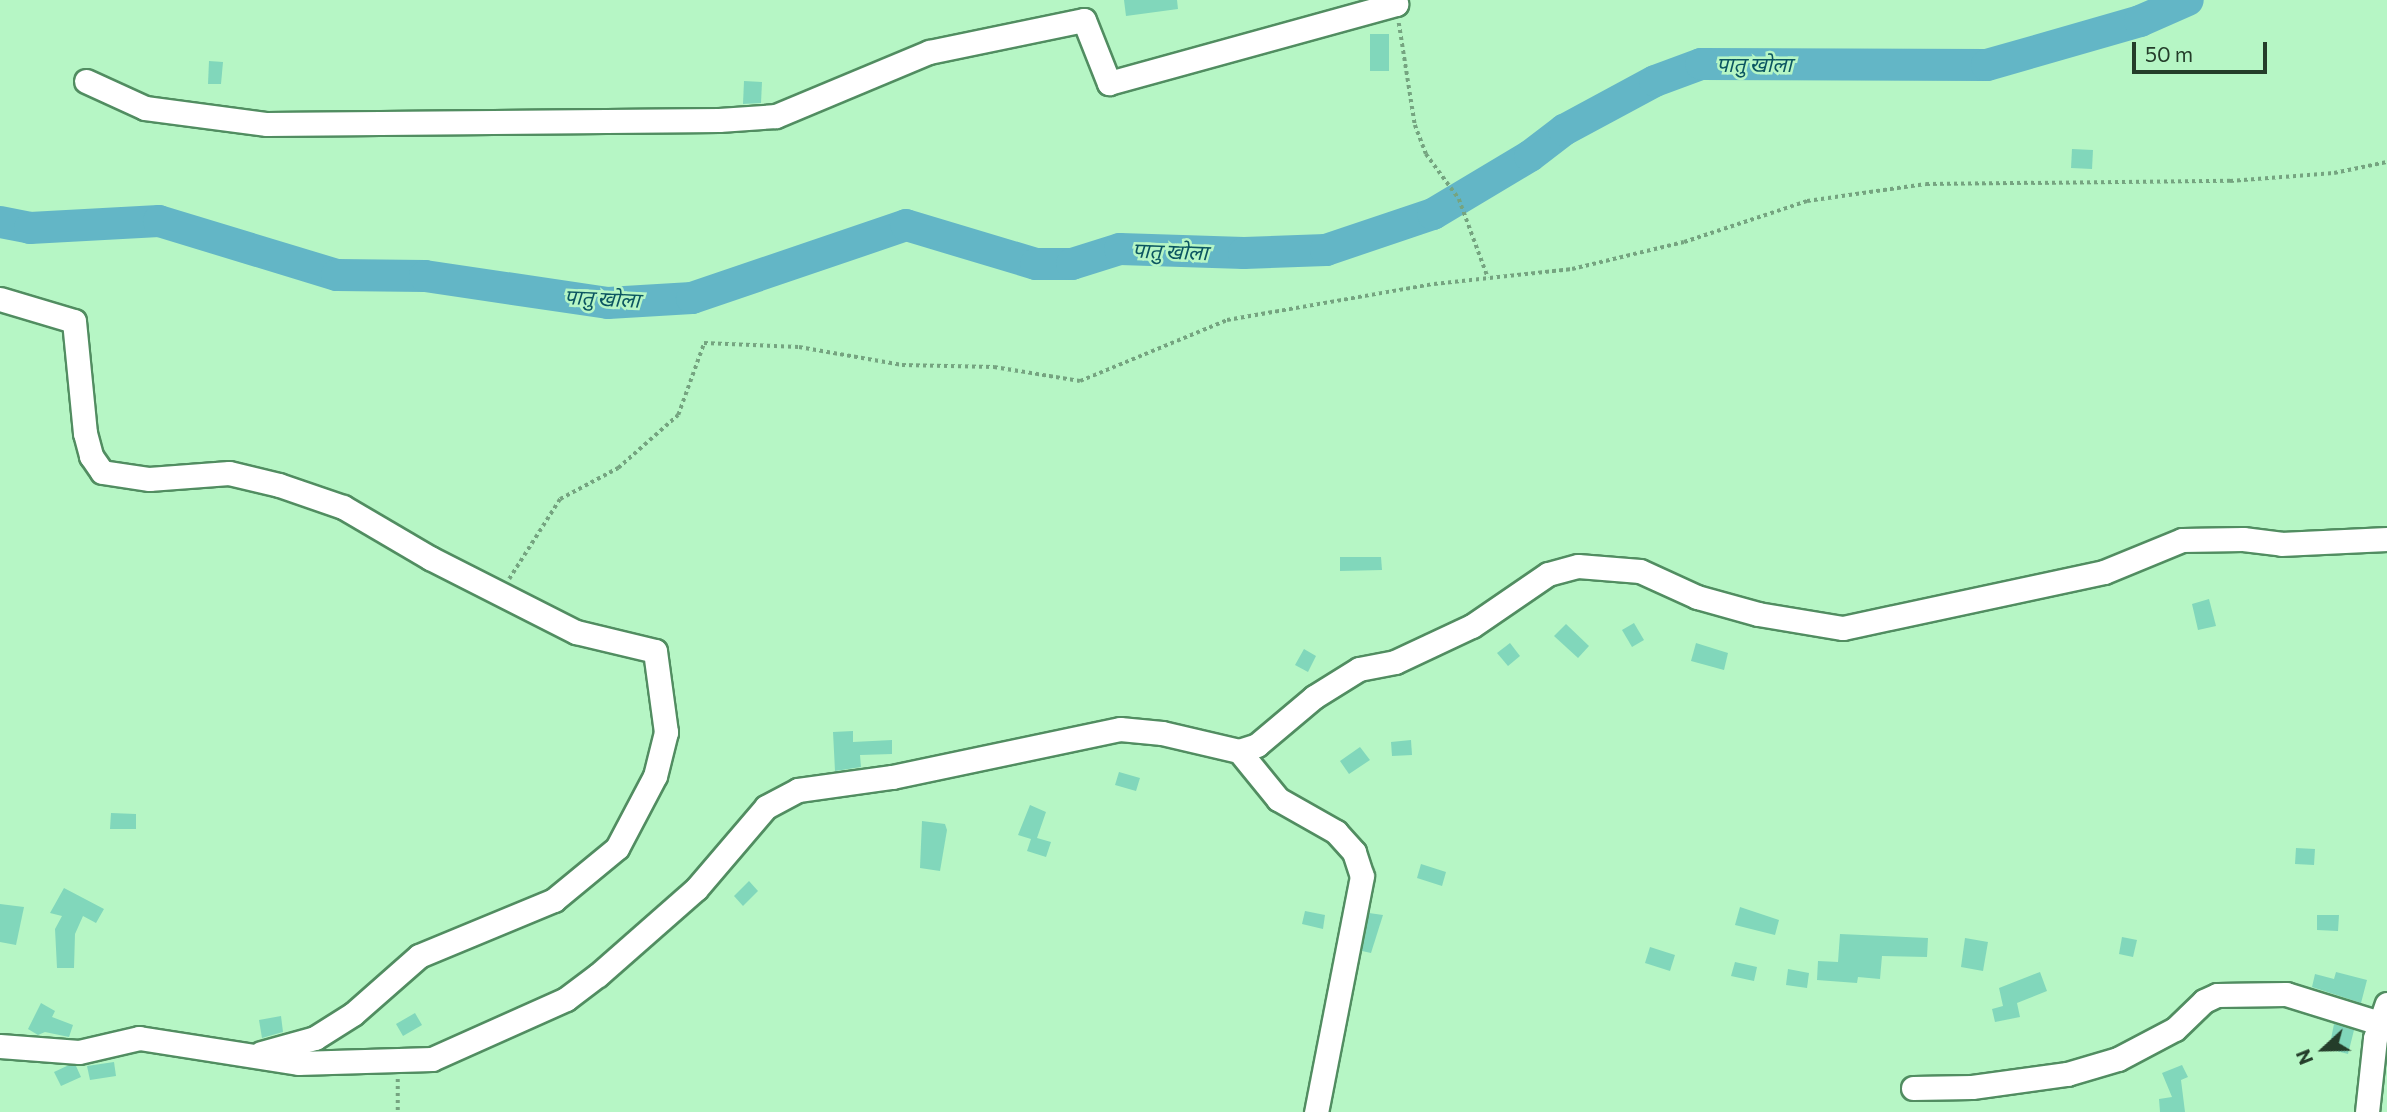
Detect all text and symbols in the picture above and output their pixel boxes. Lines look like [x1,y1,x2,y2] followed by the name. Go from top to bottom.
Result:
[2135,28,2270,72] scale bar
[2145,41,2193,66] text: 50 m
[1716,51,1792,77] water label: पातु खोला
[1132,237,1208,265] water label: पातु खोला
[564,283,640,313] water label: पातु खोला
[2289,1014,2359,1084] north arrow
[2291,1046,2317,1068] text: N

